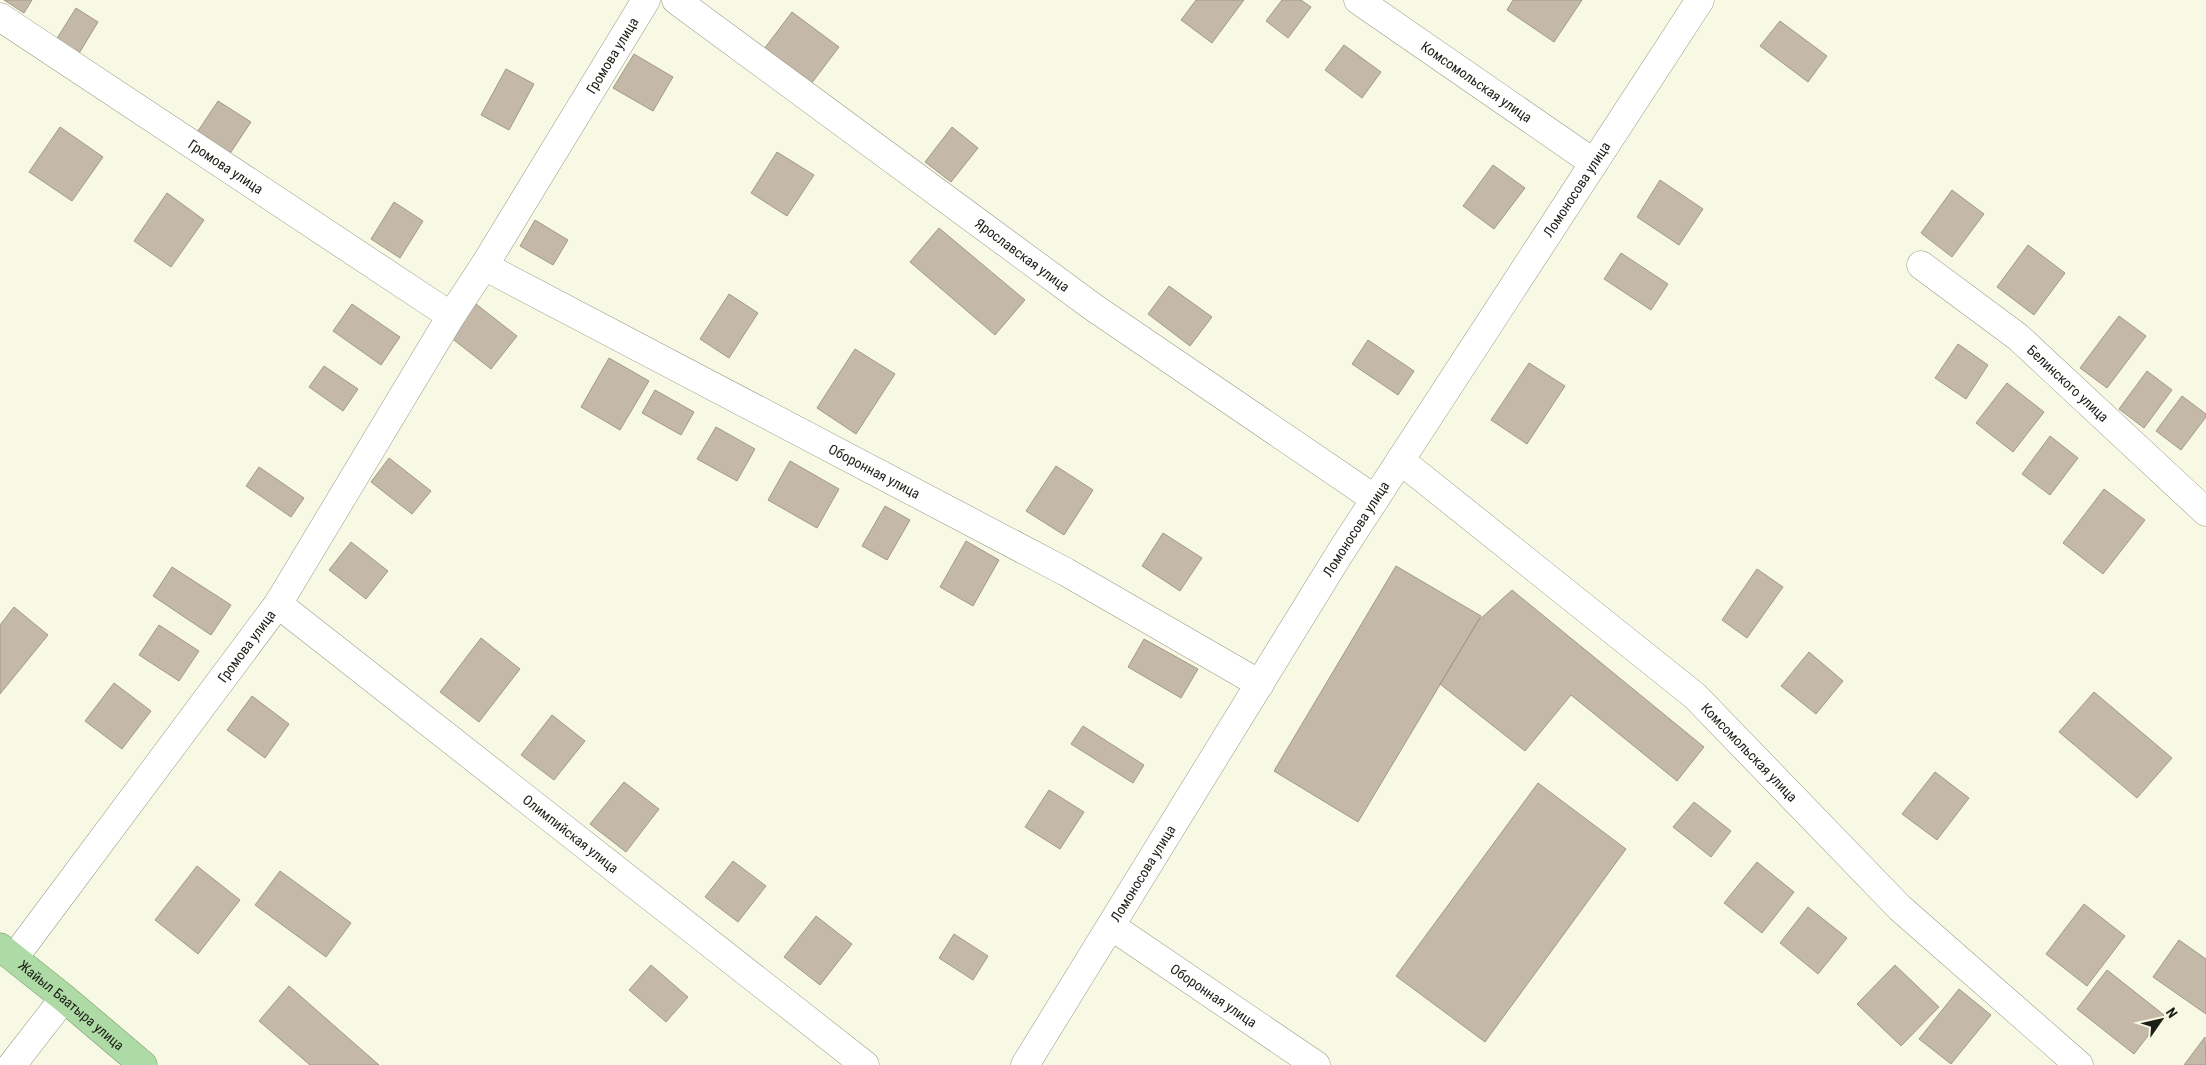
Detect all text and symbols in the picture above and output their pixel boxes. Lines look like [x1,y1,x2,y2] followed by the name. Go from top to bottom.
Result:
[583,14,642,96] street label: Громова улица
[1418,38,1535,126] street label: Комсомольская улица
[185,136,266,197] street label: Громова улица
[1540,139,1613,240] street label: Ломоносова улица
[972,215,1073,295] street label: Ярославская улица
[2024,342,2112,425] street label: Белинского улица
[826,441,923,502] street label: Оборонная улица
[1319,478,1393,580] street label: Ломоносова улица
[214,607,279,686] street label: Громова улица
[1698,700,1801,805] street label: Комсомольская улица
[520,791,622,876] street label: Олимпийская улица
[1107,822,1179,925] street label: Ломоносова улица
[15,957,127,1053] street label: Жайыл Баатыра улица
[1167,961,1260,1031] street label: Оборонная улица
[2136,995,2186,1045] north arrow
[2163,1005,2181,1021] text: N

